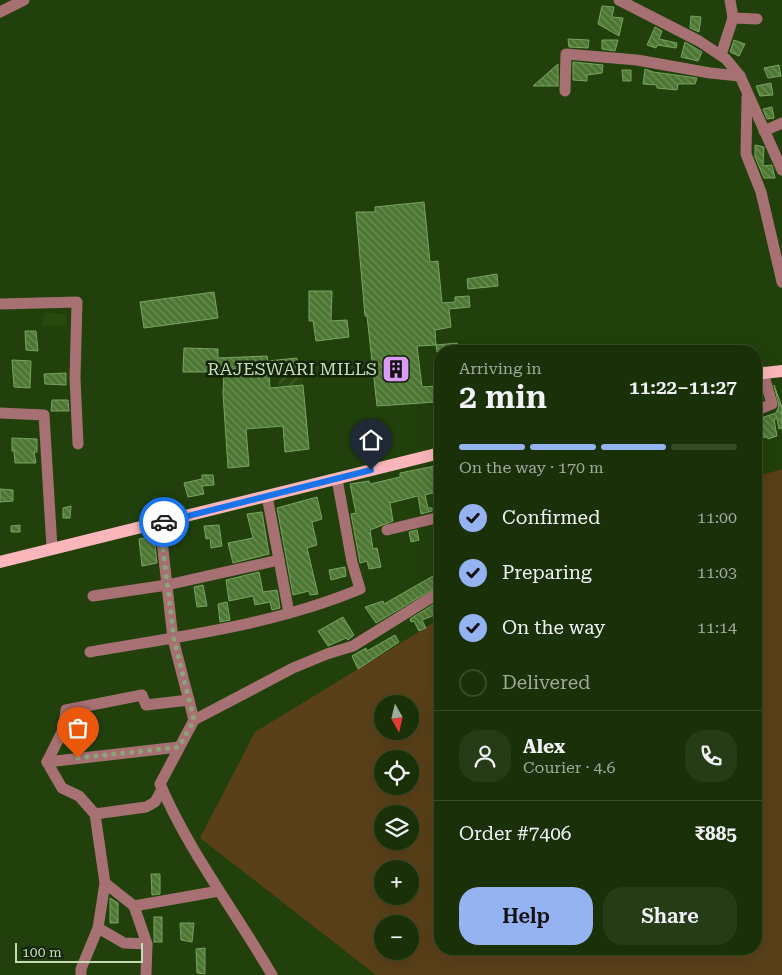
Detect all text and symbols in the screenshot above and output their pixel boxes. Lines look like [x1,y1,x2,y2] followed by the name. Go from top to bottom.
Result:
[381,354,411,384] building icon: RAJESWARI MILLS
[207,358,377,379] place label: RAJESWARI MILLS
[459,359,542,378] text: Arriving in
[629,376,737,399] text: 11:22–11:27
[459,378,547,416] text: 2 min
[350,419,392,470] pin
[357,426,385,454] icon: home
[459,458,604,477] text: On the way · 170 m
[139,497,189,547] courier
[459,504,487,532] icon: check
[502,506,600,529] text: Confirmed
[150,508,178,536] icon: car
[697,508,737,527] text: 11:00
[459,559,487,587] icon: check
[502,561,592,584] text: Preparing
[697,563,737,582] text: 11:03
[459,614,487,642] icon: check
[502,616,605,639] text: On the way
[697,618,737,637] text: 11:14
[502,671,590,694] text: Delivered
[374,695,419,740] north arrow
[374,695,419,960] map controls
[57,707,99,758] pin
[64,714,92,742] icon: bag
[459,730,511,782] button: person
[685,730,737,782] button: phone
[523,735,565,758] text: Alex
[374,750,419,795] button: locate
[523,758,616,777] text: Courier · 4.6
[374,805,419,850] button: layers
[459,822,571,845] text: Order #7406
[694,822,737,845] text: ₹885
[374,860,419,905] button: +
[459,887,593,945] button: Help
[603,887,737,945] button: Share
[374,915,419,960] button: −
[15,940,142,963] scale bar
[22,944,62,960] text: 100 m

